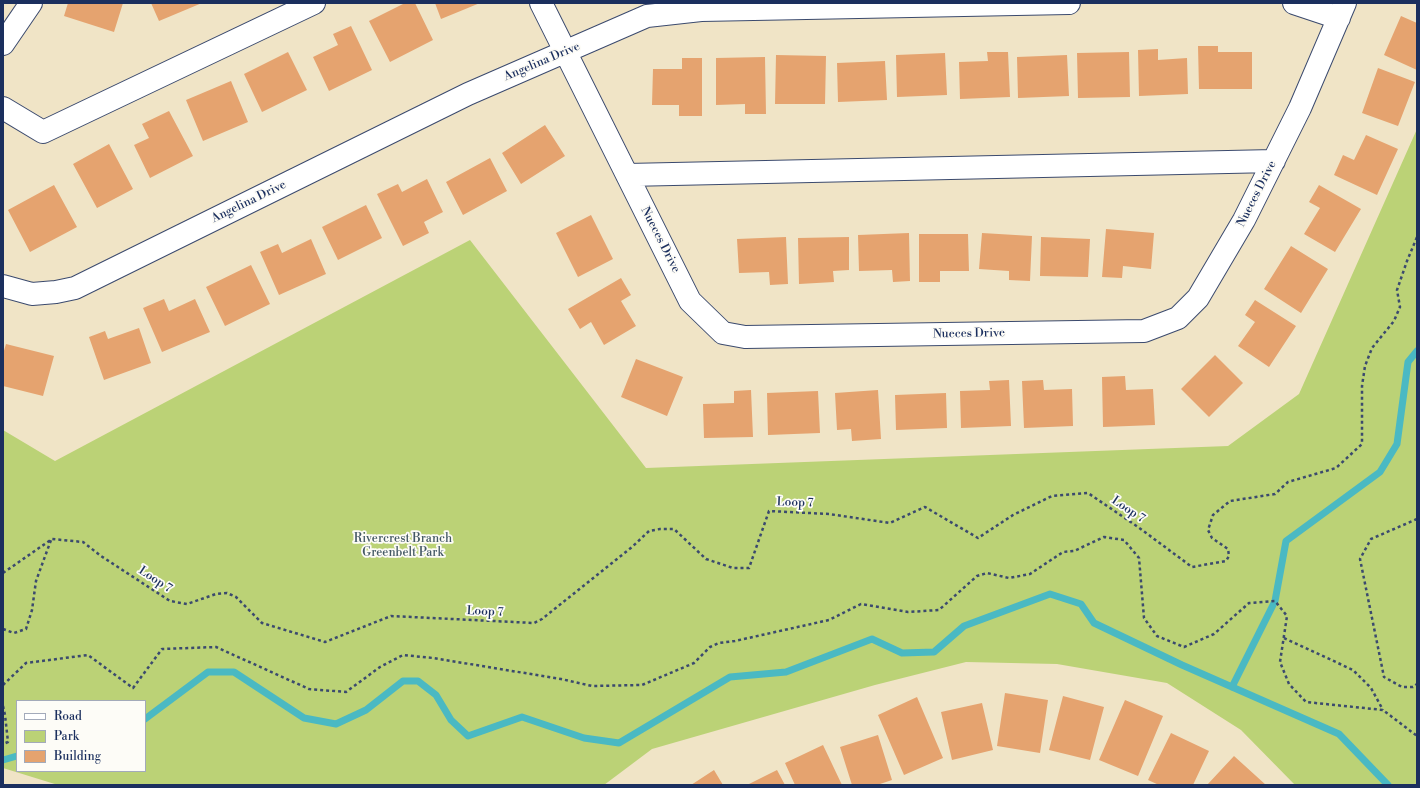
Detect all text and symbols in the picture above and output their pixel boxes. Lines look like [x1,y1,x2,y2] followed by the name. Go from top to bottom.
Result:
[502,39,582,85] street label: Angelina Drive
[1234,159,1280,229] street label: Nueces Drive
[209,178,289,226] street label: Angelina Drive
[637,205,683,275] street label: Nueces Drive
[933,326,1005,342] street label: Nueces Drive
[1109,494,1147,526] street label: Loop 7
[776,495,814,511] street label: Loop 7
[354,532,452,560] park label: Rivercrest Branch Greenbelt Park
[136,564,174,596] street label: Loop 7
[466,604,504,620] street label: Loop 7
[16,700,146,772] legend
[54,709,82,724] text: Road
[54,729,79,744] text: Park
[54,749,101,764] text: Building

